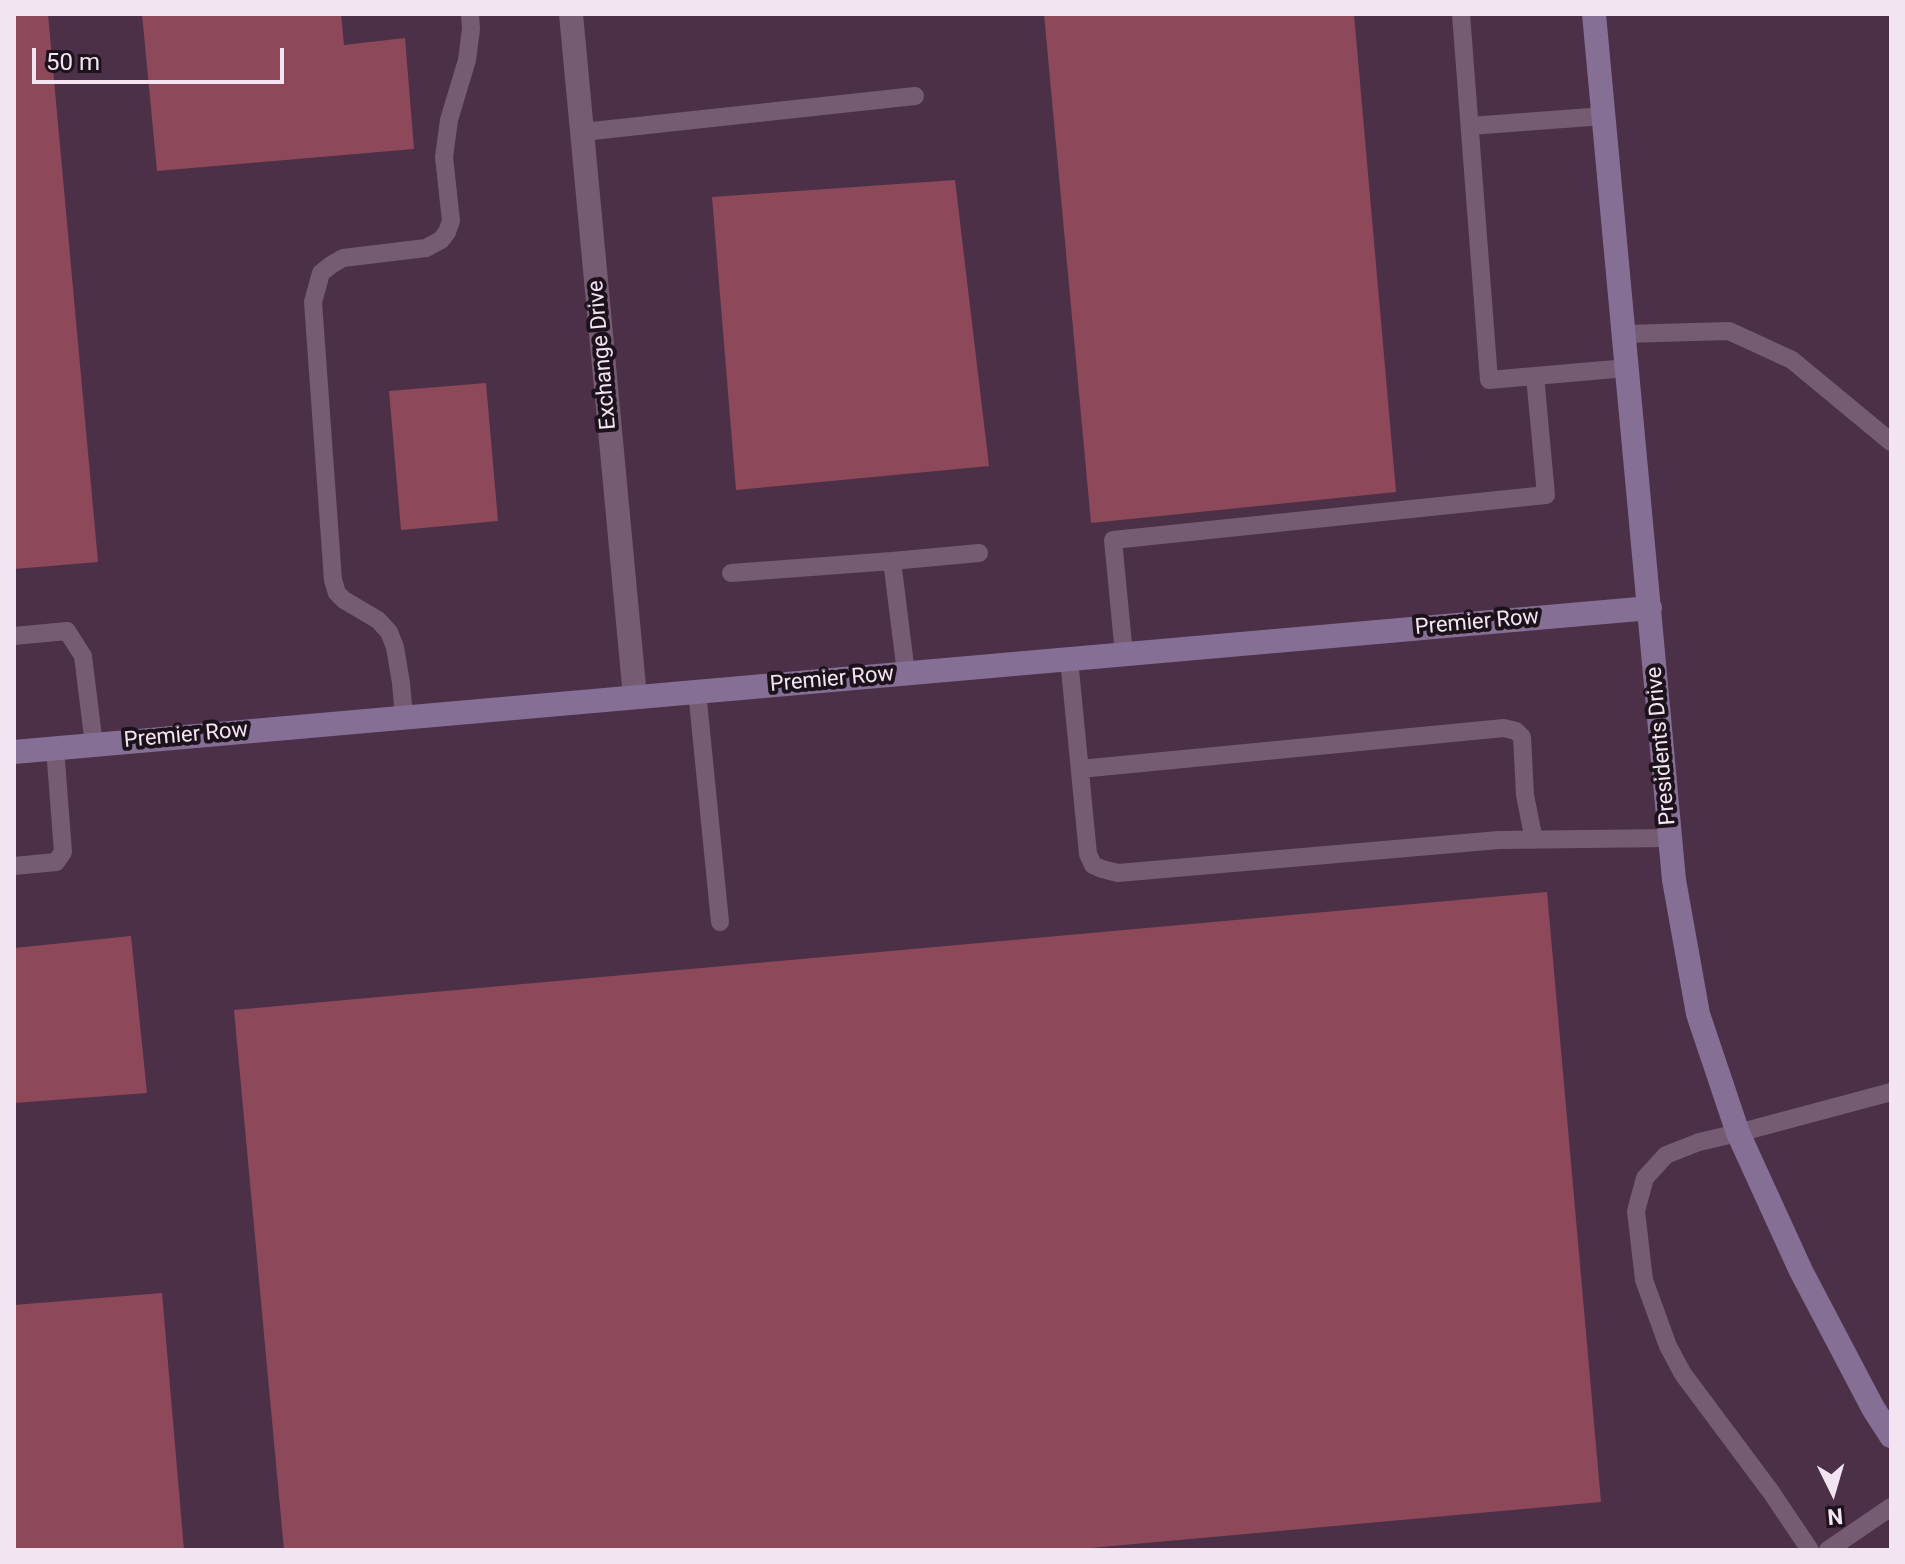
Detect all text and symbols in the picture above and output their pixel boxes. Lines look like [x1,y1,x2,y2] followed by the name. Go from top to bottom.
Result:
[36,32,288,82] scale bar
[46,48,100,76] text: 50 m
[583,279,623,431] street label: Exchange Drive
[1414,604,1540,642] street label: Premier Row
[769,661,895,699] street label: Premier Row
[1642,666,1682,826] street label: Presidents Drive
[123,717,249,755] street label: Premier Row
[1793,1452,1873,1532] north arrow
[1826,1503,1844,1530] text: N

